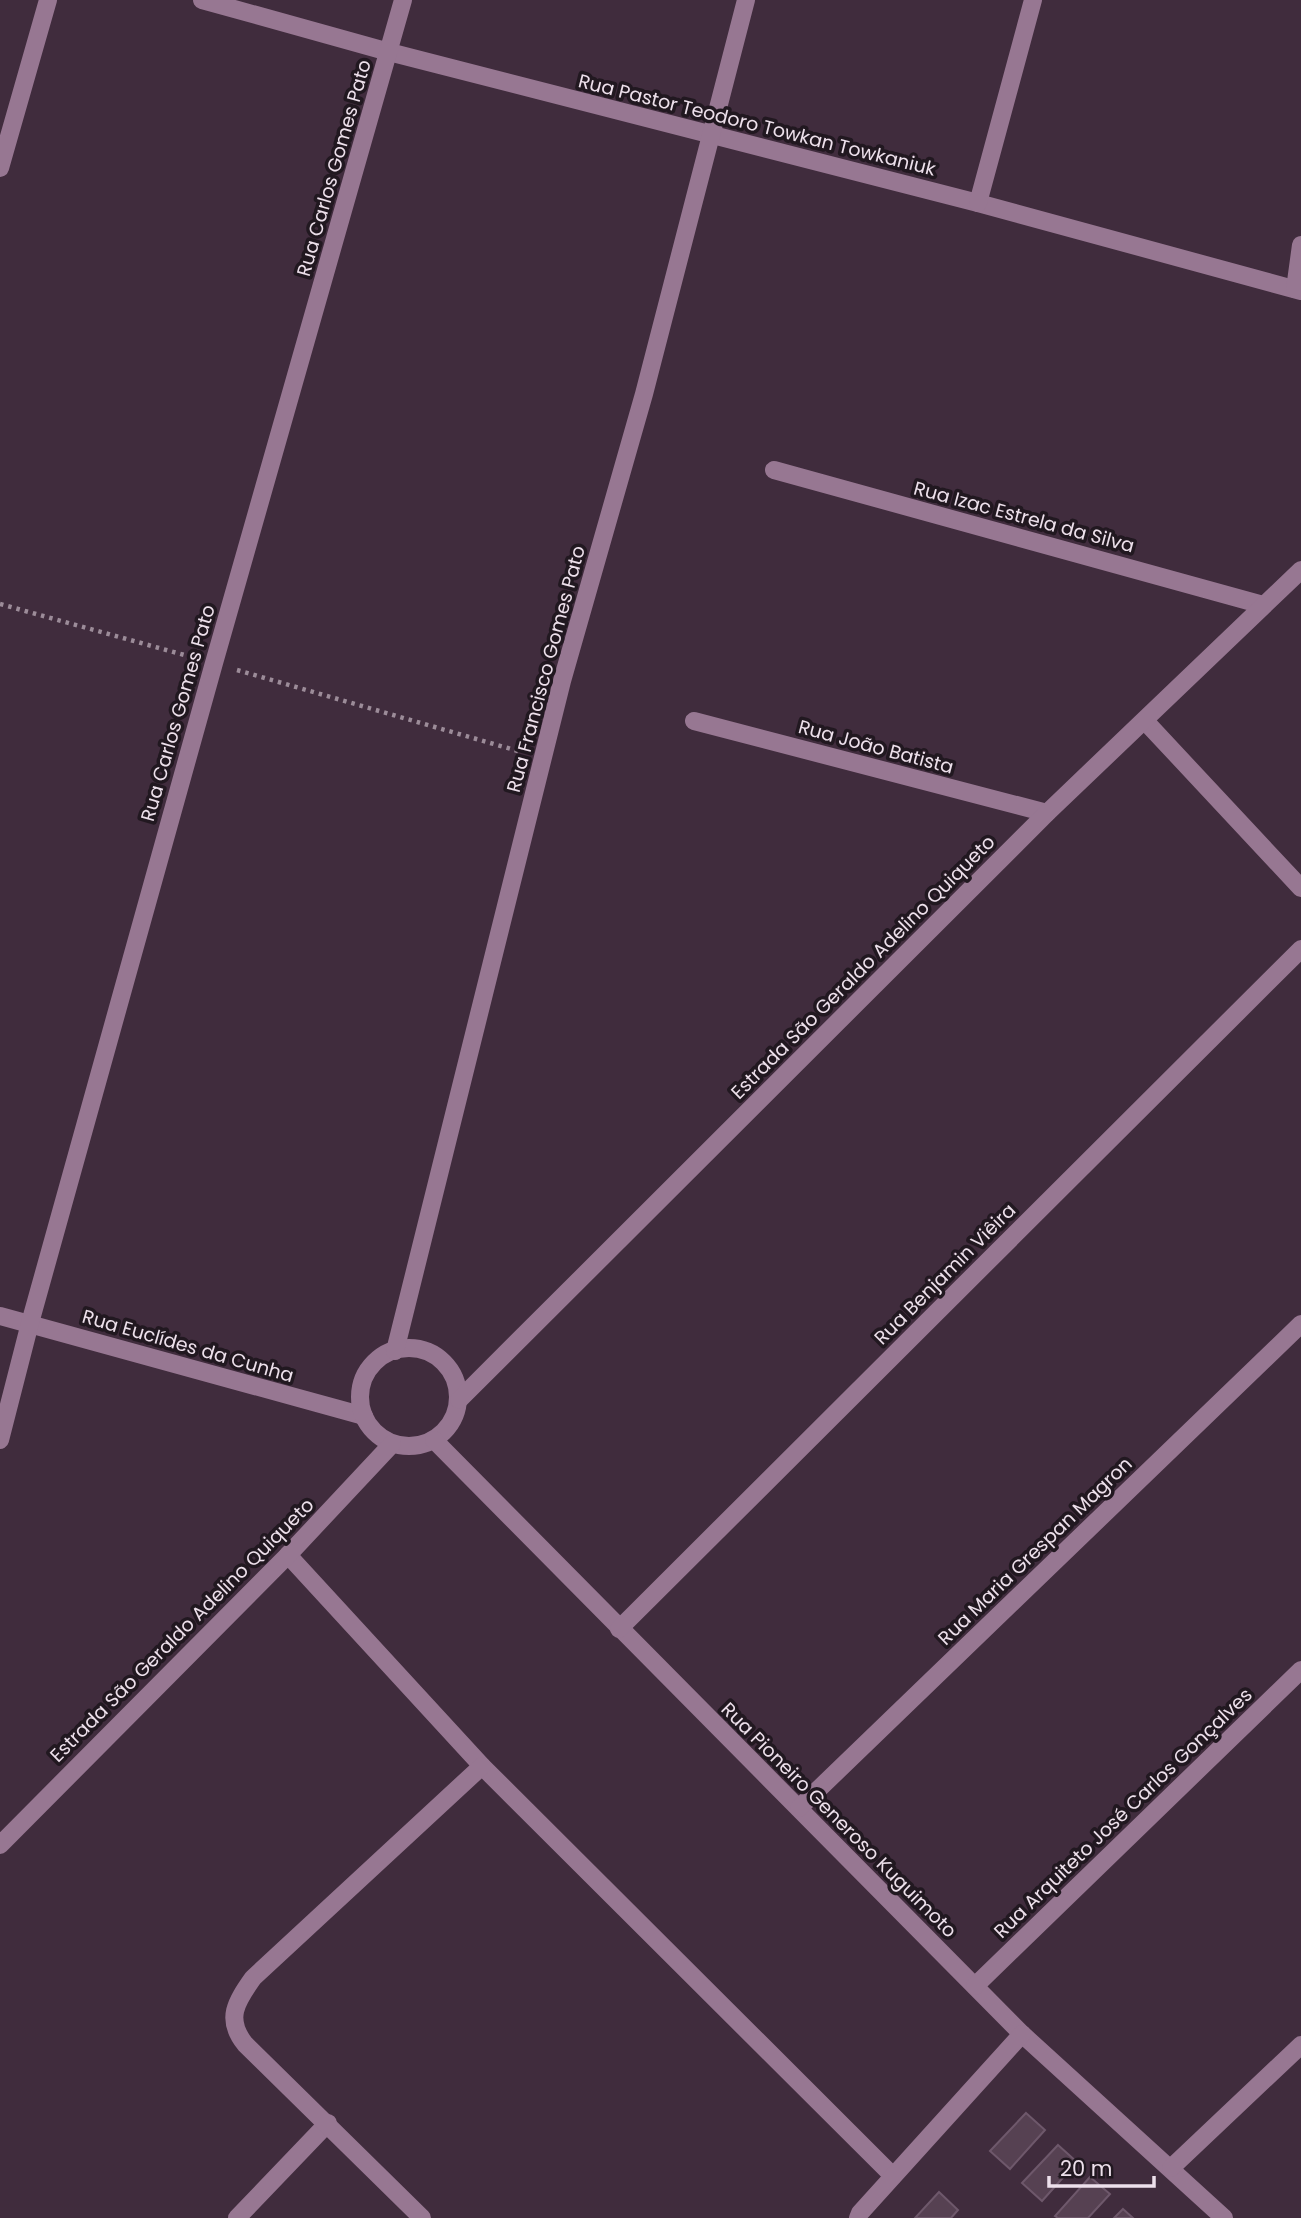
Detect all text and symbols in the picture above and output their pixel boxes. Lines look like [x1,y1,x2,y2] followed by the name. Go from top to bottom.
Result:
[290,56,378,280] street label: Rua Carlos Gomes Pato
[575,67,939,183] street label: Rua Pastor Teodoro Towkan Towkaniuk
[911,475,1137,559] street label: Rua Izac Estrela da Silva
[500,543,592,795] street label: Rua Francisco Gomes Pato
[134,601,222,825] street label: Rua Carlos Gomes Pato
[795,713,957,781] street label: Rua João Batista
[725,829,1001,1105] street label: Estrada São Geraldo Adelino Quiqueto
[868,1197,1022,1351] street label: Rua Benjamin Viêira
[79,1303,297,1389] street label: Rua Euclídes da Cunha
[932,1451,1138,1651] street label: Rua Maria Grespan Magron
[44,1492,320,1768] street label: Estrada São Geraldo Adelino Quiqueto
[988,1682,1258,1944] street label: Rua Arquiteto José Carlos Gonçalves
[715,1696,963,1944] street label: Rua Pioneiro Generoso Kuguimoto
[1049,2144,1154,2188] scale bar
[1060,2154,1113,2183] text: 20 m

